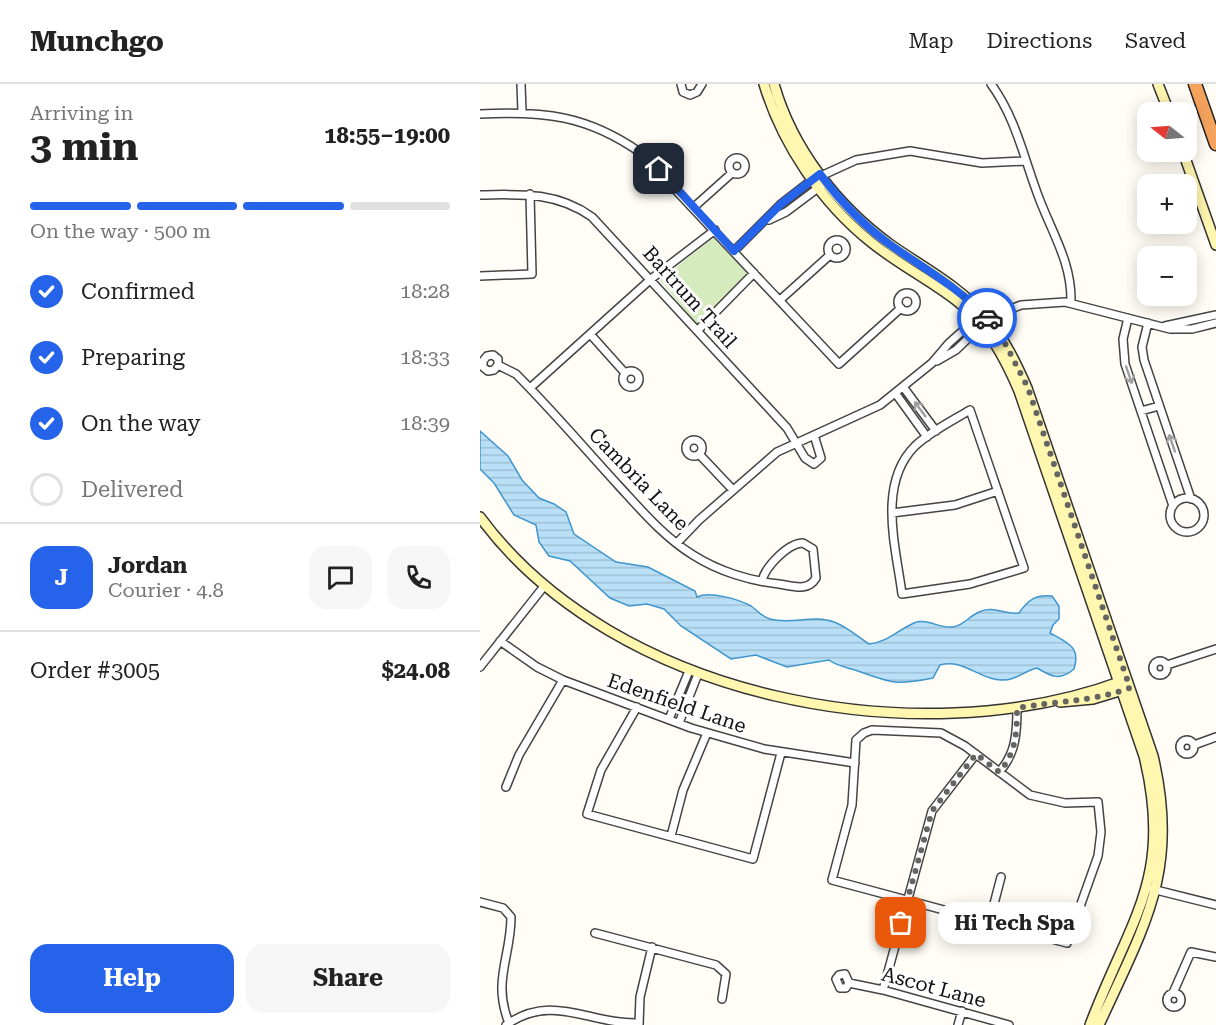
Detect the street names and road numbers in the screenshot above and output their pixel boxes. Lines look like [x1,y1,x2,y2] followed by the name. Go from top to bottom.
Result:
[638,241,742,353] street label: Bartrum Trail
[584,423,694,535] street label: Cambria Lane
[604,668,750,738] street label: Edenfield Lane
[879,962,989,1012] street label: Ascot Lane

